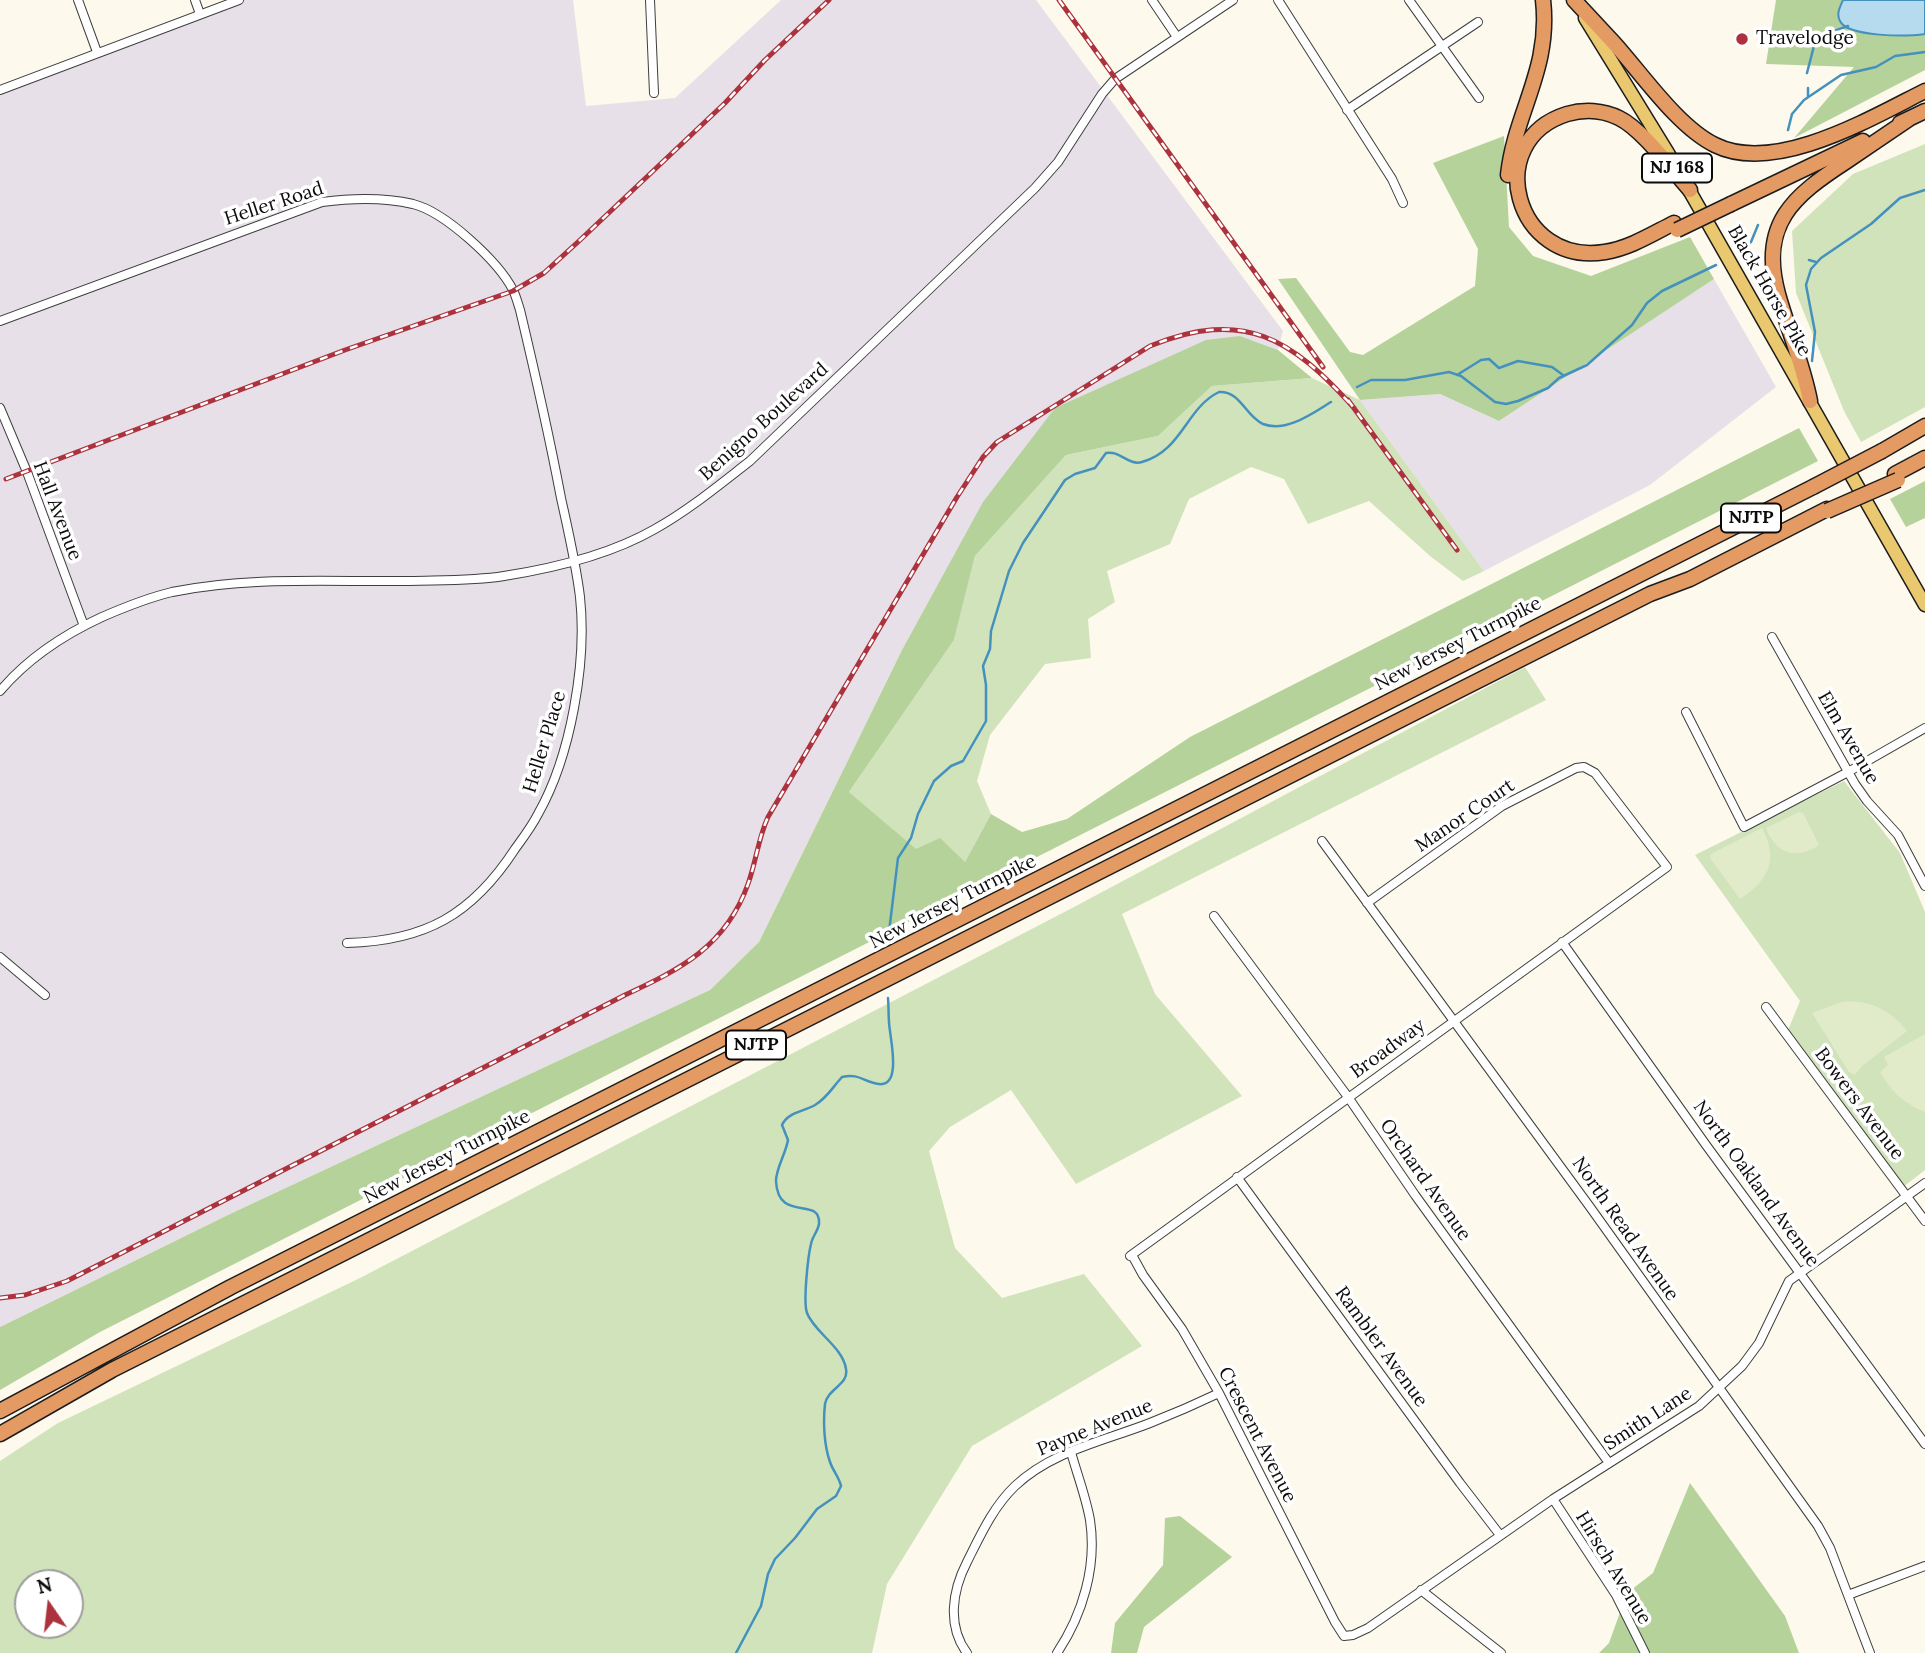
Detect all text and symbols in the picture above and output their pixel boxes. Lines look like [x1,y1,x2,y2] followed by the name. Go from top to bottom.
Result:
[1756,28,1854,50] place label: Travelodge
[1734,31,1750,47] marker: Travelodge
[1642,154,1712,182] road number: NJ 168
[222,177,326,231] street label: Heller Road
[1722,222,1816,360] street label: Black Horse Pike
[695,358,833,486] street label: Benigno Boulevard
[28,458,86,564] street label: Hall Avenue
[1721,504,1781,532] road number: NJTP
[1371,592,1545,696] street label: New Jersey Turnpike
[519,688,571,796] street label: Heller Place
[1812,688,1884,788] street label: Elm Avenue
[1411,775,1519,857] street label: Manor Court
[866,850,1040,954] street label: New Jersey Turnpike
[1346,1014,1430,1084] street label: Broadway
[726,1030,786,1060] road number: NJTP
[1809,1043,1909,1165] street label: Bowers Avenue
[1688,1096,1824,1272] street label: North Oakland Avenue
[360,1105,534,1209] street label: New Jersey Turnpike
[1375,1115,1475,1245] street label: Orchard Avenue
[1567,1153,1683,1305] street label: North Read Avenue
[1330,1282,1432,1412] street label: Rambler Avenue
[1213,1363,1301,1507] street label: Crescent Avenue
[1600,1382,1696,1456] street label: Smith Lane
[1034,1395,1156,1461] street label: Payne Avenue
[1570,1507,1656,1629] street label: Hirsch Avenue
[14,1569,84,1639] north arrow
[34,1572,54,1599] text: N

